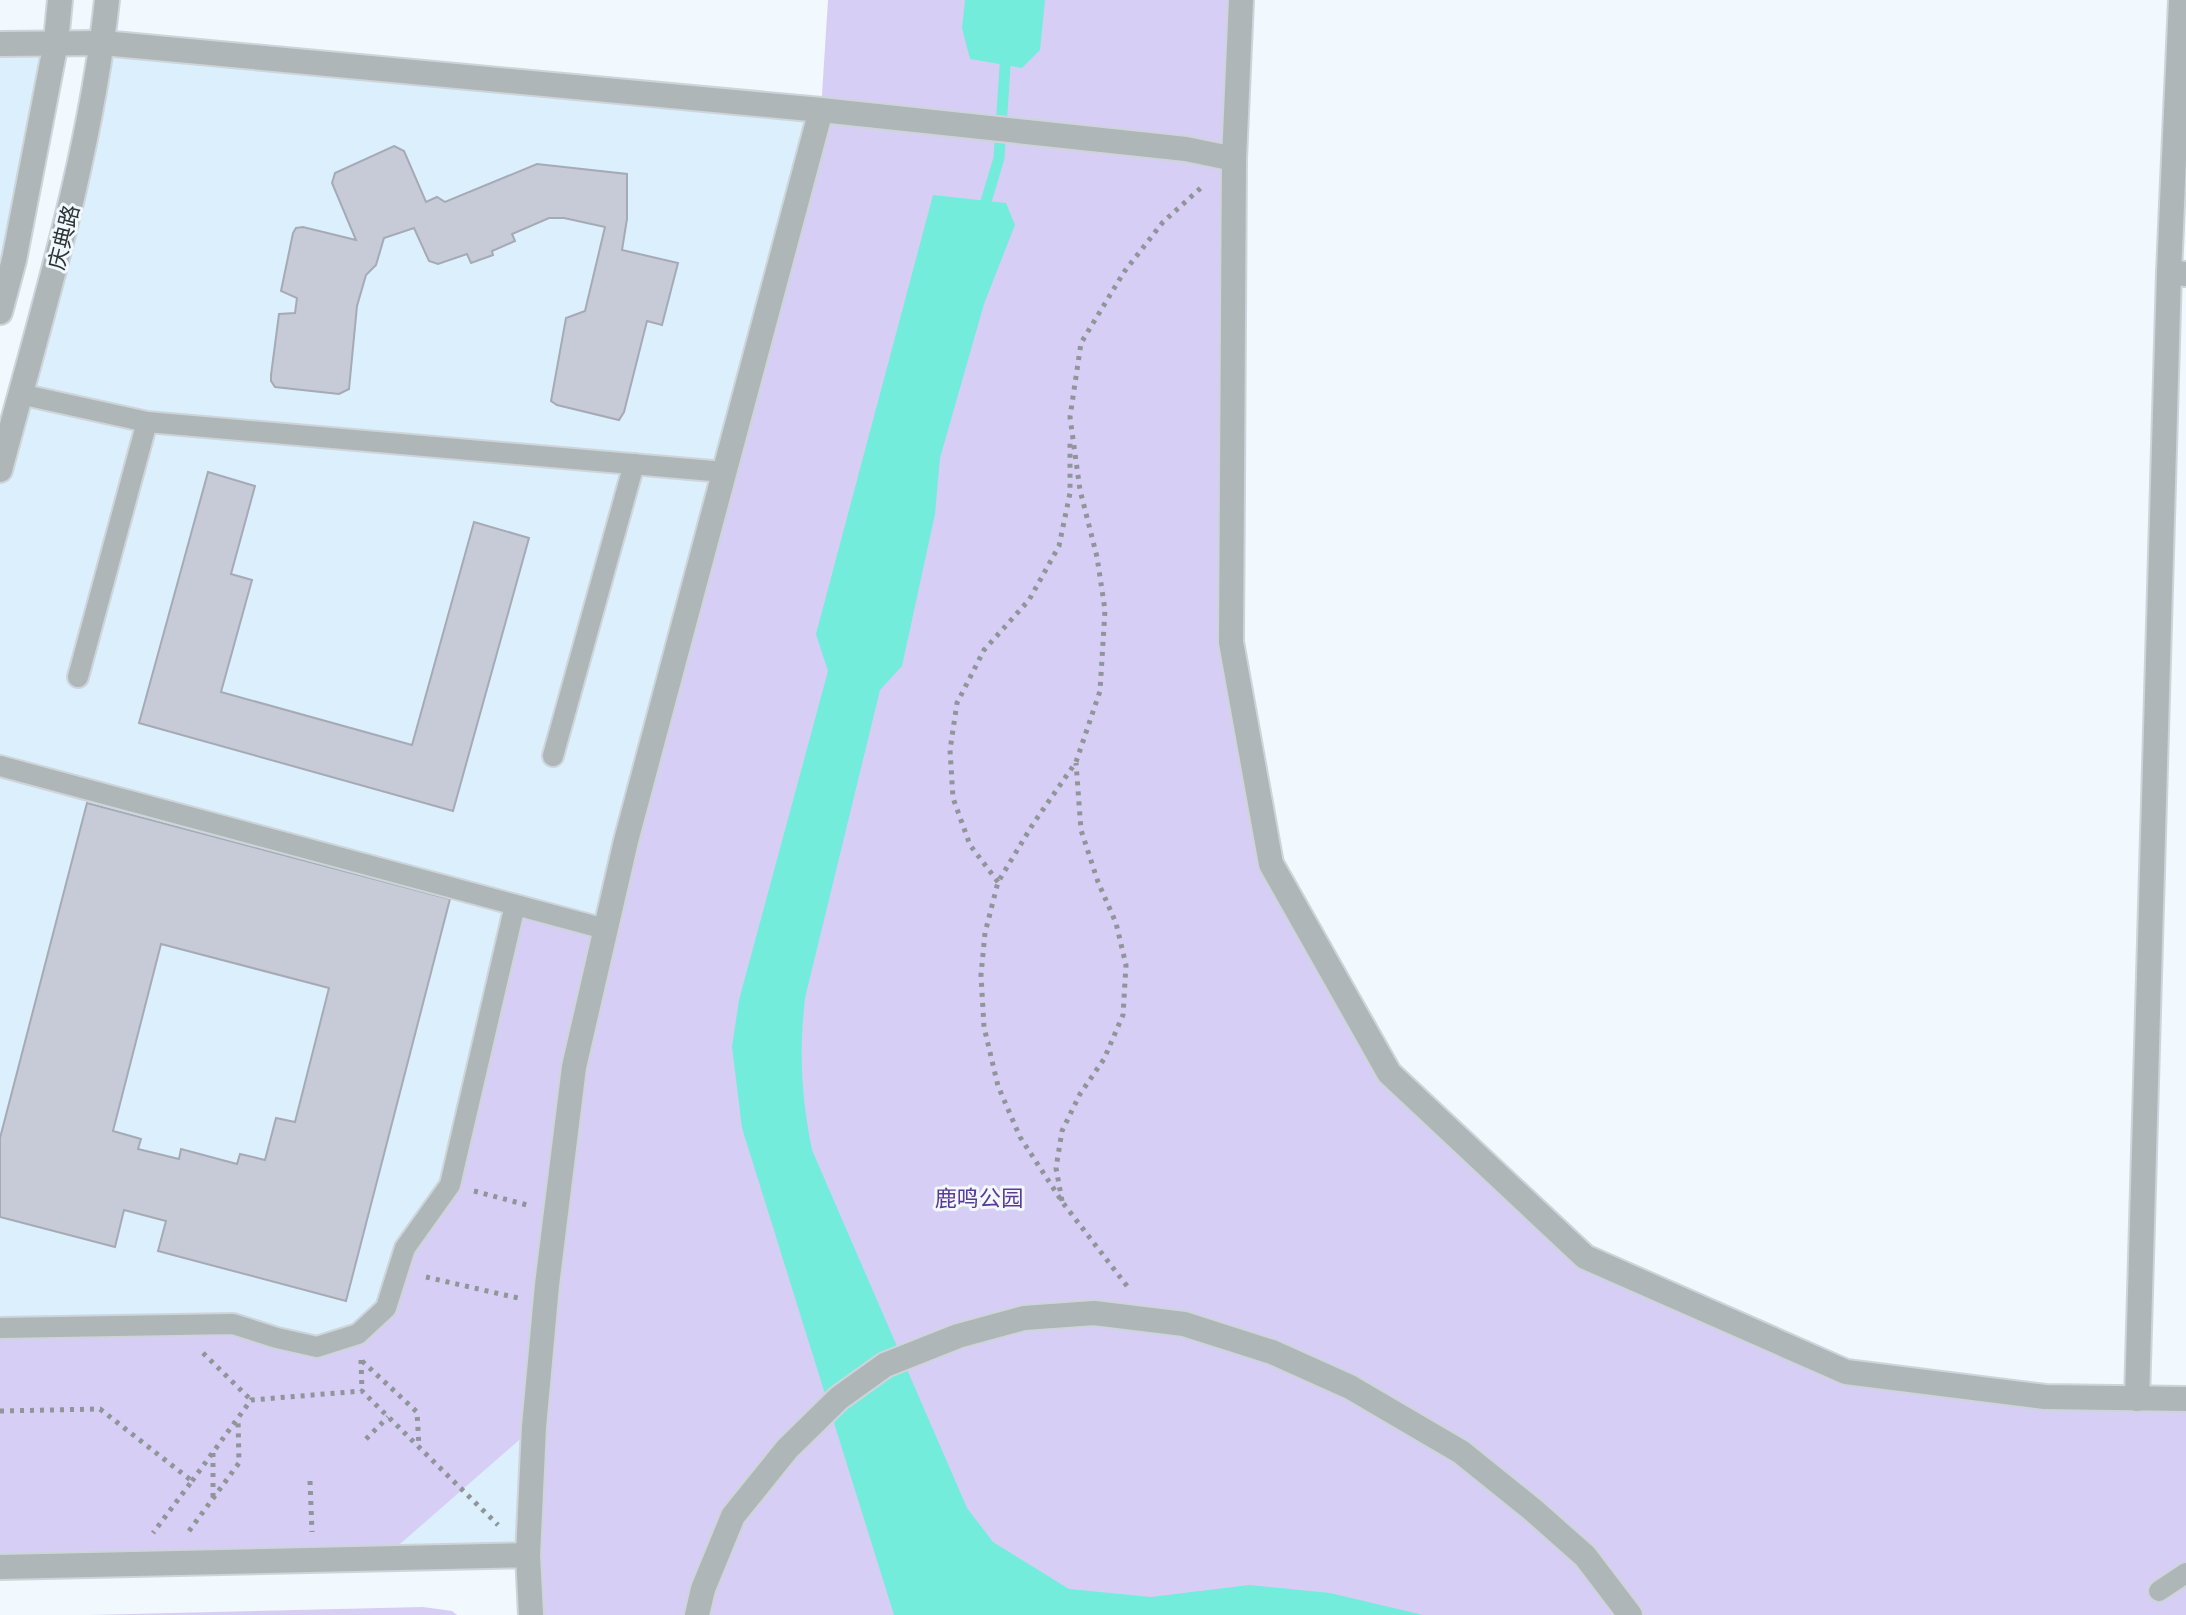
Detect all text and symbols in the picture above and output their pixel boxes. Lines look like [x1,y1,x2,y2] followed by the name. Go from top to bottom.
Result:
[42,202,84,272] street label: 庆典路
[935,1184,1023,1211] park label: 鹿鸣公园

